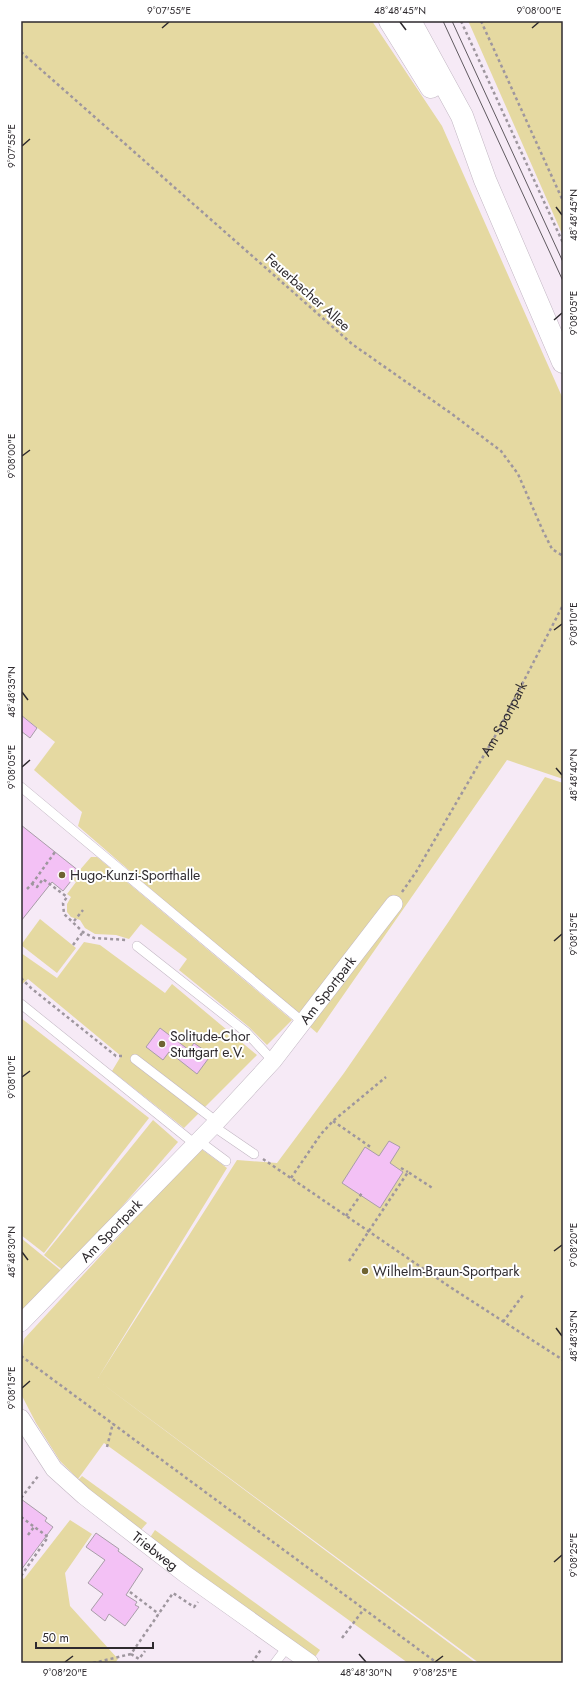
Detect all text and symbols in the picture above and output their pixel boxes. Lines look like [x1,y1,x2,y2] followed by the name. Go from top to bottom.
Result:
[147,3,191,18] text: 9°07'55"E
[374,3,426,18] text: 48°48'45"N
[517,3,562,18] text: 9°08'00"E
[4,124,19,168] text: 9°07'55"E
[566,189,581,241] text: 48°48'45"N
[261,248,355,336] street label: Feuerbacher Allee
[566,291,581,335] text: 9°08'05"E
[4,434,19,479] text: 9°08'00"E
[566,602,581,646] text: 9°08'10"E
[4,666,19,718] text: 48°48'35"N
[476,677,532,760] street label: Am Sportpark
[4,745,19,789] text: 9°08'05"E
[566,749,581,801] text: 48°48'40"N
[70,865,200,885] place label: Hugo-Kunzi-Sporthalle
[57,870,67,880] marker: Hugo-Kunzi-Sporthalle
[566,912,581,956] text: 9°08'15"E
[295,951,361,1029] street label: Am Sportpark
[170,1026,251,1062] place label: Solitude-Chor Stuttgart e.V.
[157,1039,167,1049] marker: Solitude-Chor Stuttgart e.V.
[4,1055,19,1099] text: 9°08'10"E
[75,1194,147,1267] street label: Am Sportpark
[566,1223,581,1267] text: 9°08'20"E
[4,1226,19,1278] text: 48°48'30"N
[373,1261,520,1281] place label: Wilhelm-Braun-Sportpark
[360,1266,370,1276] marker: Wilhelm-Braun-Sportpark
[566,1310,581,1362] text: 48°48'35"N
[4,1366,19,1410] text: 9°08'15"E
[128,1527,182,1575] street label: Triebweg
[566,1533,581,1577] text: 9°08'25"E
[36,1624,153,1650] scale bar
[42,1629,69,1647] text: 50 m
[43,1665,87,1680] text: 9°08'20"E
[340,1665,392,1680] text: 48°48'30"N
[413,1665,457,1680] text: 9°08'25"E

